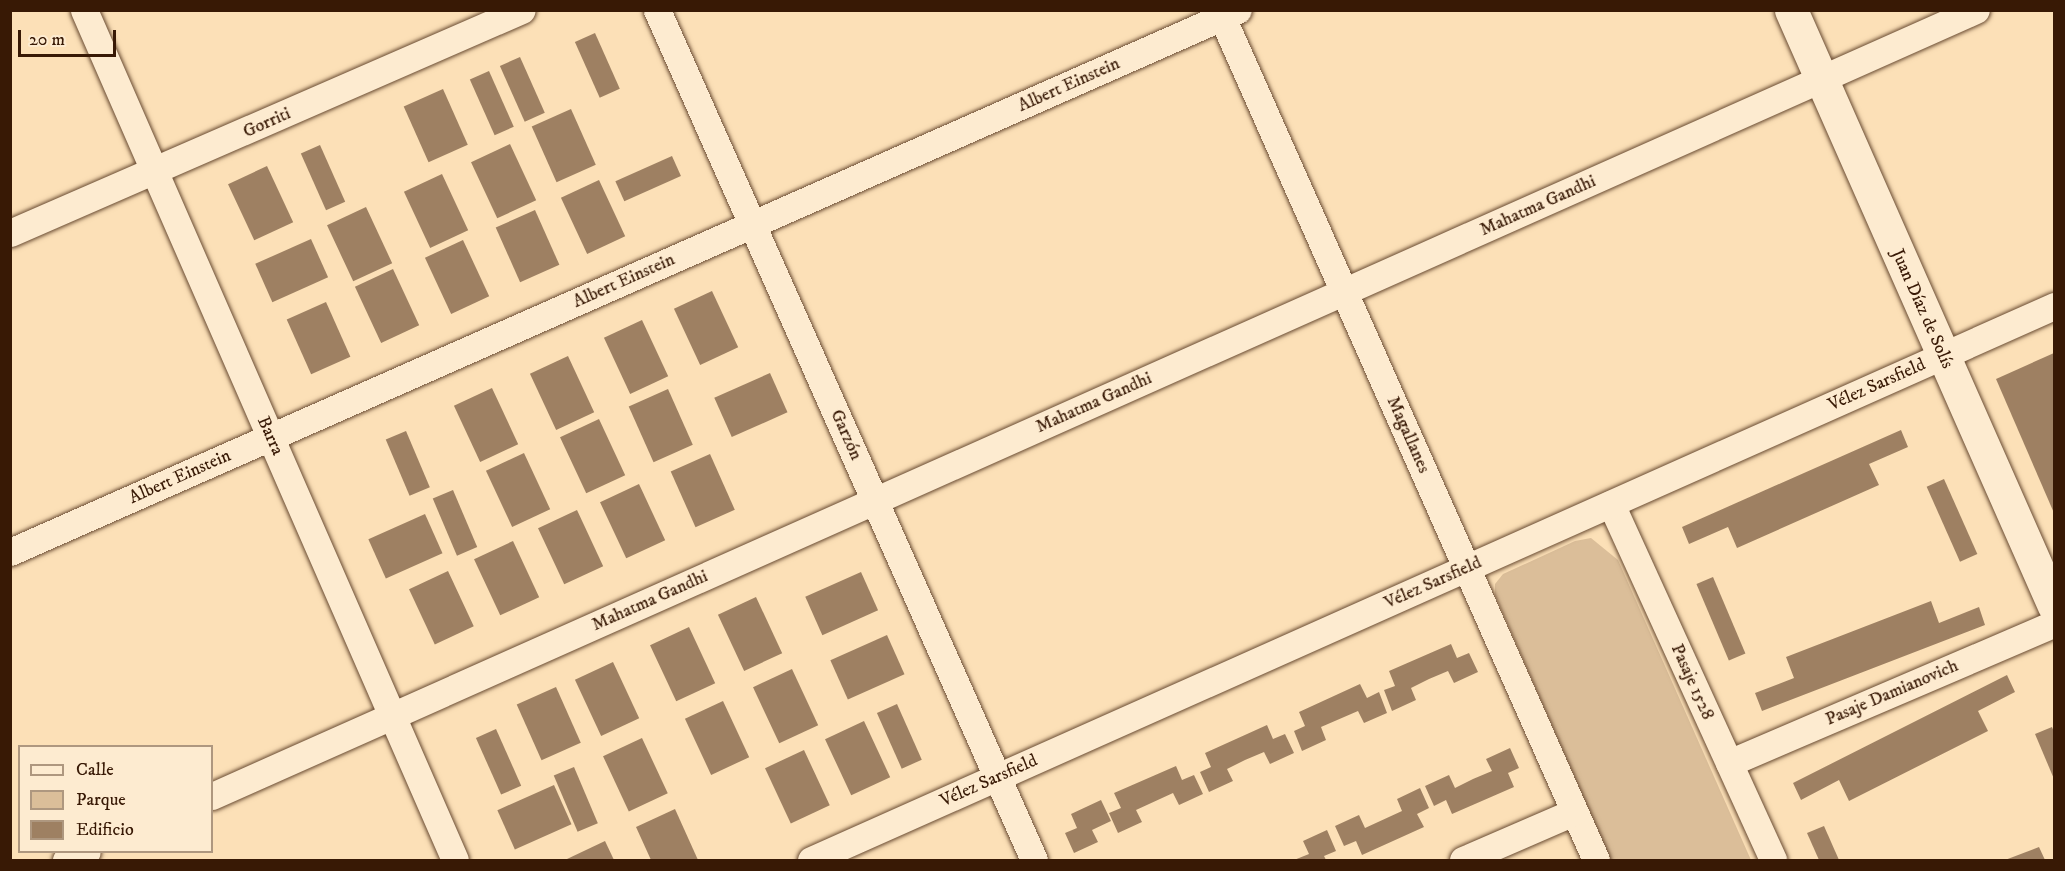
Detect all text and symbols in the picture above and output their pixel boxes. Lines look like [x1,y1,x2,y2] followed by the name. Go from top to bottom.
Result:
[21,18,118,56] scale bar
[29,29,65,51] text: 20 m
[1015,53,1123,117] street label: Albert Einstein
[240,103,294,143] street label: Gorriti
[1477,171,1599,241] street label: Mahatma Gandhi
[1886,246,1958,372] street label: Juan Díaz de Solís
[570,249,678,313] street label: Albert Einstein
[1825,354,1929,416] street label: Vélez Sarsfield
[1033,368,1155,438] street label: Mahatma Gandhi
[1382,393,1434,477] street label: Magallanes
[825,406,867,464] street label: Garzón
[252,413,288,459] street label: Barra
[126,445,234,509] street label: Albert Einstein
[1381,552,1485,614] street label: Vélez Sarsfield
[589,566,711,636] street label: Mahatma Gandhi
[1666,641,1718,723] street label: Pasaje 1528
[1822,655,1962,731] street label: Pasaje Damianovich
[18,745,213,853] legend
[937,750,1041,812] street label: Vélez Sarsfield
[76,759,114,781] text: Calle
[76,789,126,811] text: Parque
[76,819,134,841] text: Edificio

